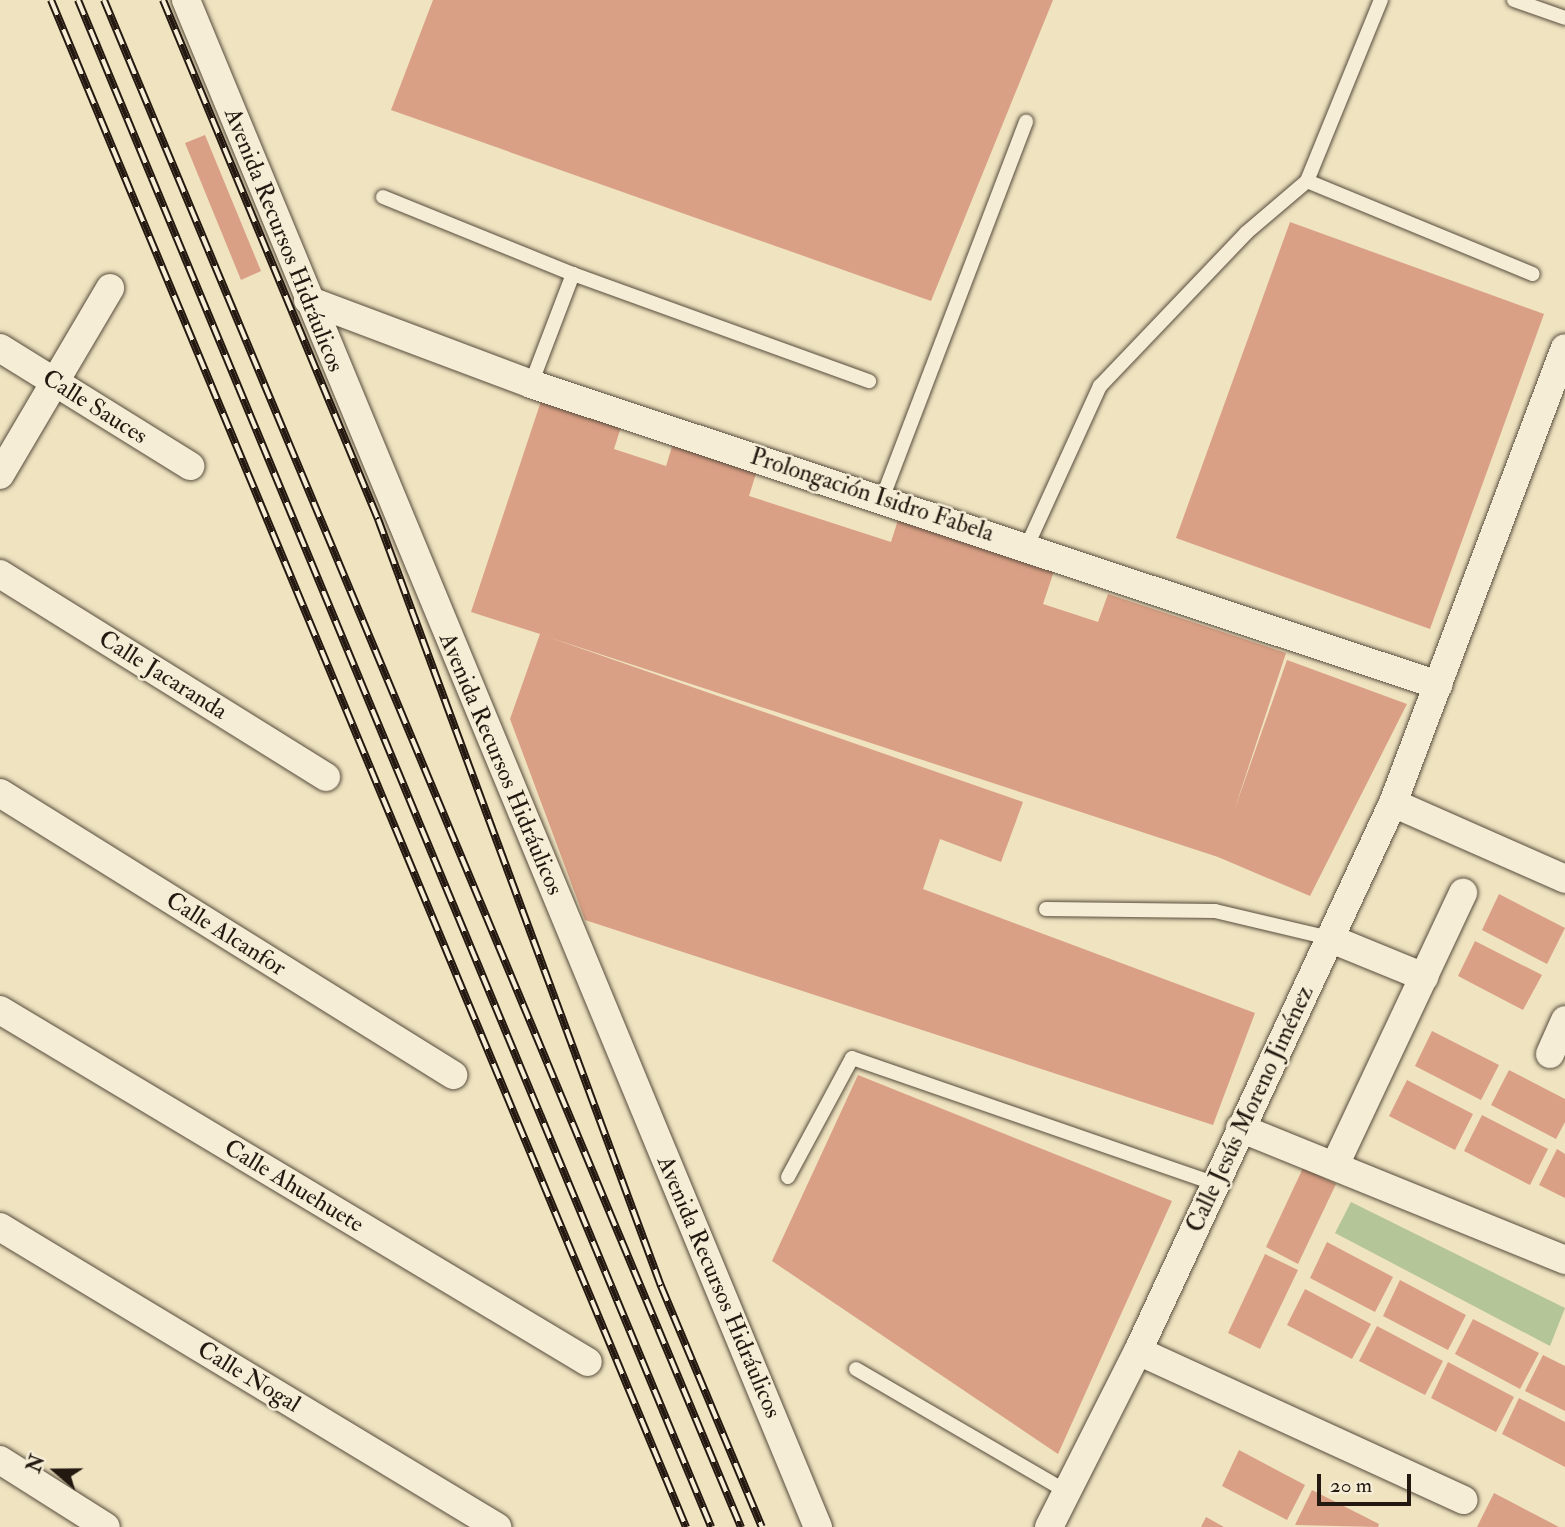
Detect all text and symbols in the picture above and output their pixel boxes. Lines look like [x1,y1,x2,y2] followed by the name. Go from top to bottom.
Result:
[218,104,350,376] street label: Avenida Recursos Hidráulicos
[37,363,153,451] street label: Calle Sauces
[747,442,997,548] street label: Prolongación Isidro Fabela
[93,624,233,726] street label: Calle Jacaranda
[433,629,569,899] street label: Avenida Recursos Hidráulicos
[161,886,291,982] street label: Calle Alcanfor
[1180,981,1320,1237] street label: Calle Jesús Moreno Jiménez
[219,1133,369,1239] street label: Calle Ahuehuete
[651,1152,787,1422] street label: Avenida Recursos Hidráulicos
[192,1335,306,1419] street label: Calle Nogal
[21,1436,91,1506] north arrow
[22,1452,50,1476] text: N
[1320,1460,1414,1504] scale bar
[1330,1472,1372,1499] text: 20 m

